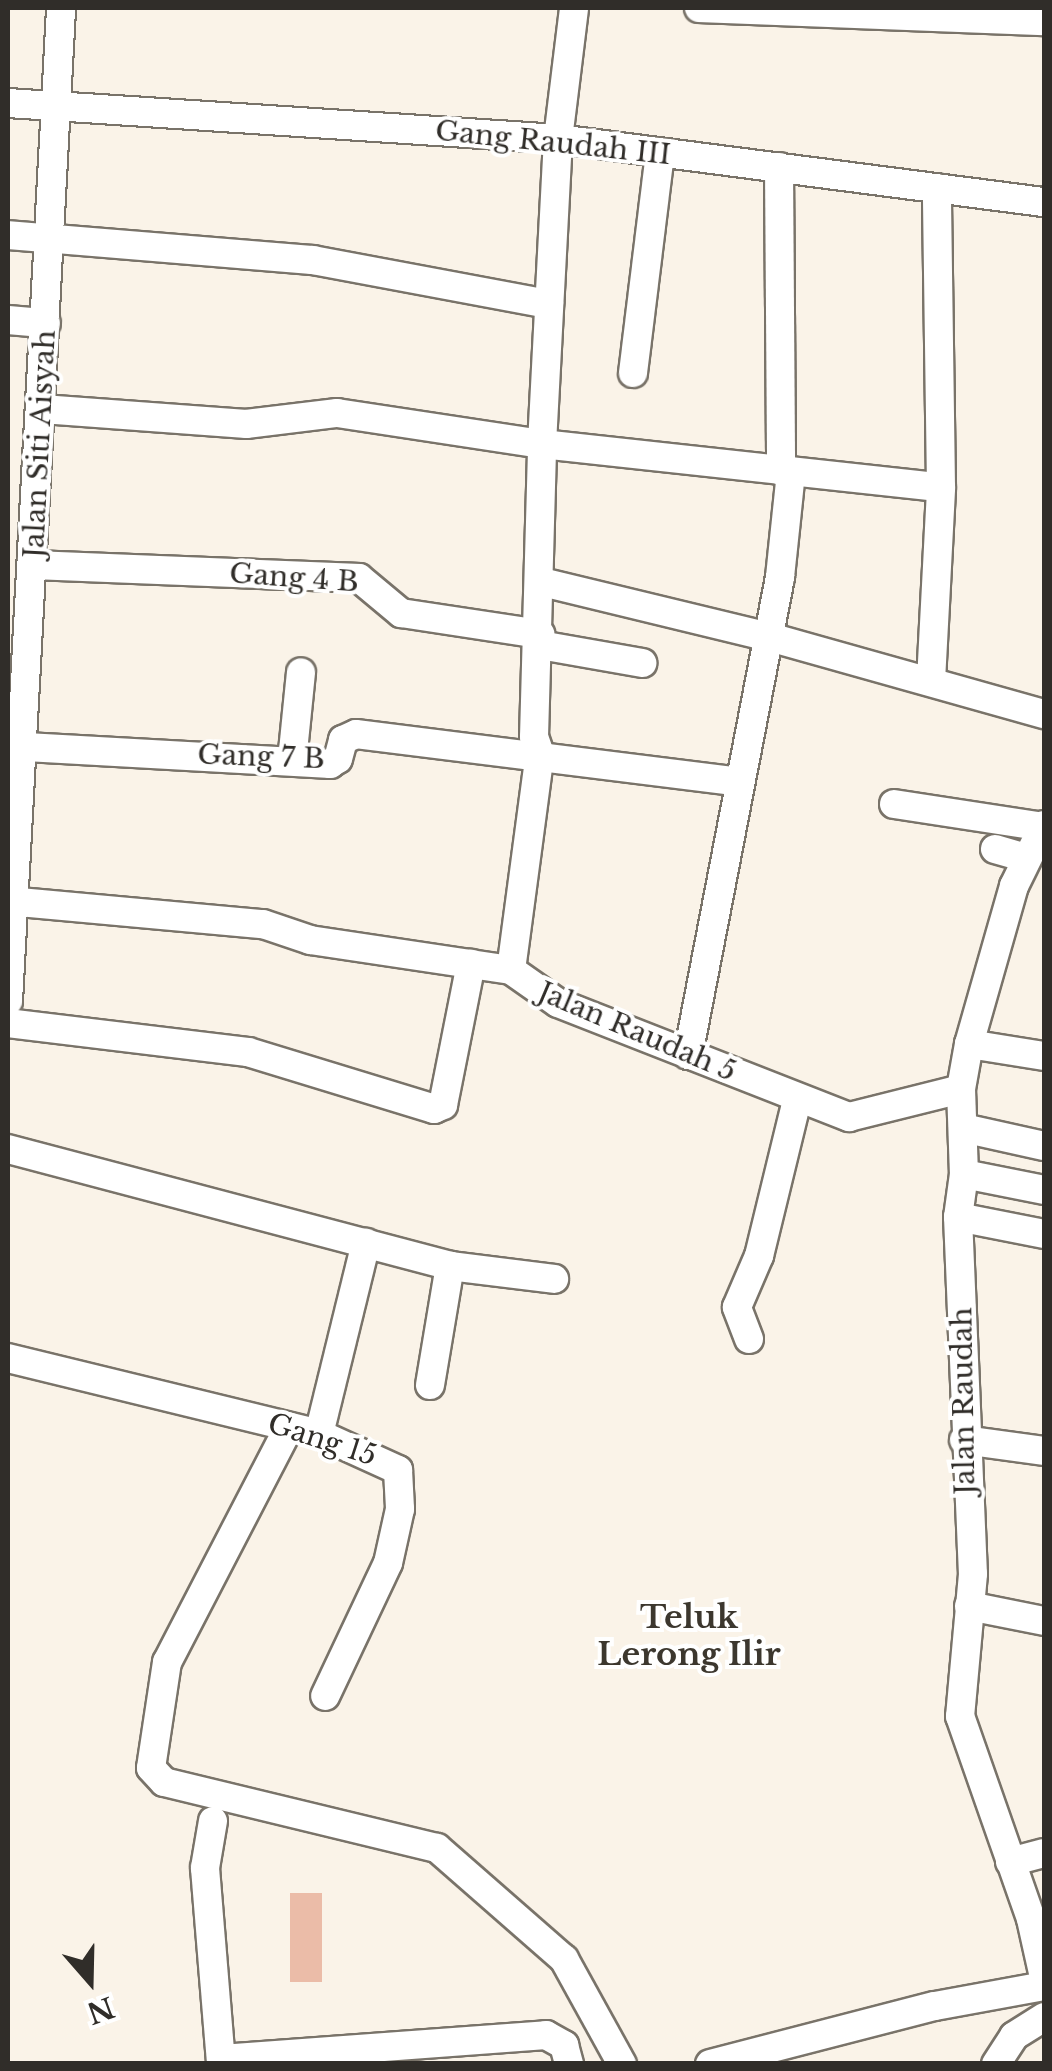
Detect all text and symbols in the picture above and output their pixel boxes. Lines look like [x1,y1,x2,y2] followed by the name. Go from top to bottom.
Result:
[433,114,673,172] street label: Gang Raudah III
[17,329,63,559] street label: Jalan Siti Aisyah
[228,557,360,599] street label: Gang 4 B
[197,738,325,776] street label: Gang 7 B
[533,975,741,1089] street label: Jalan Raudah 5
[946,1307,982,1495] street label: Jalan Raudah
[263,1407,381,1473] street label: Gang 15
[597,1599,781,1674] district label: Teluk Lerong Ilir
[40,1931,140,2031] north arrow
[82,1989,119,2031] text: N

